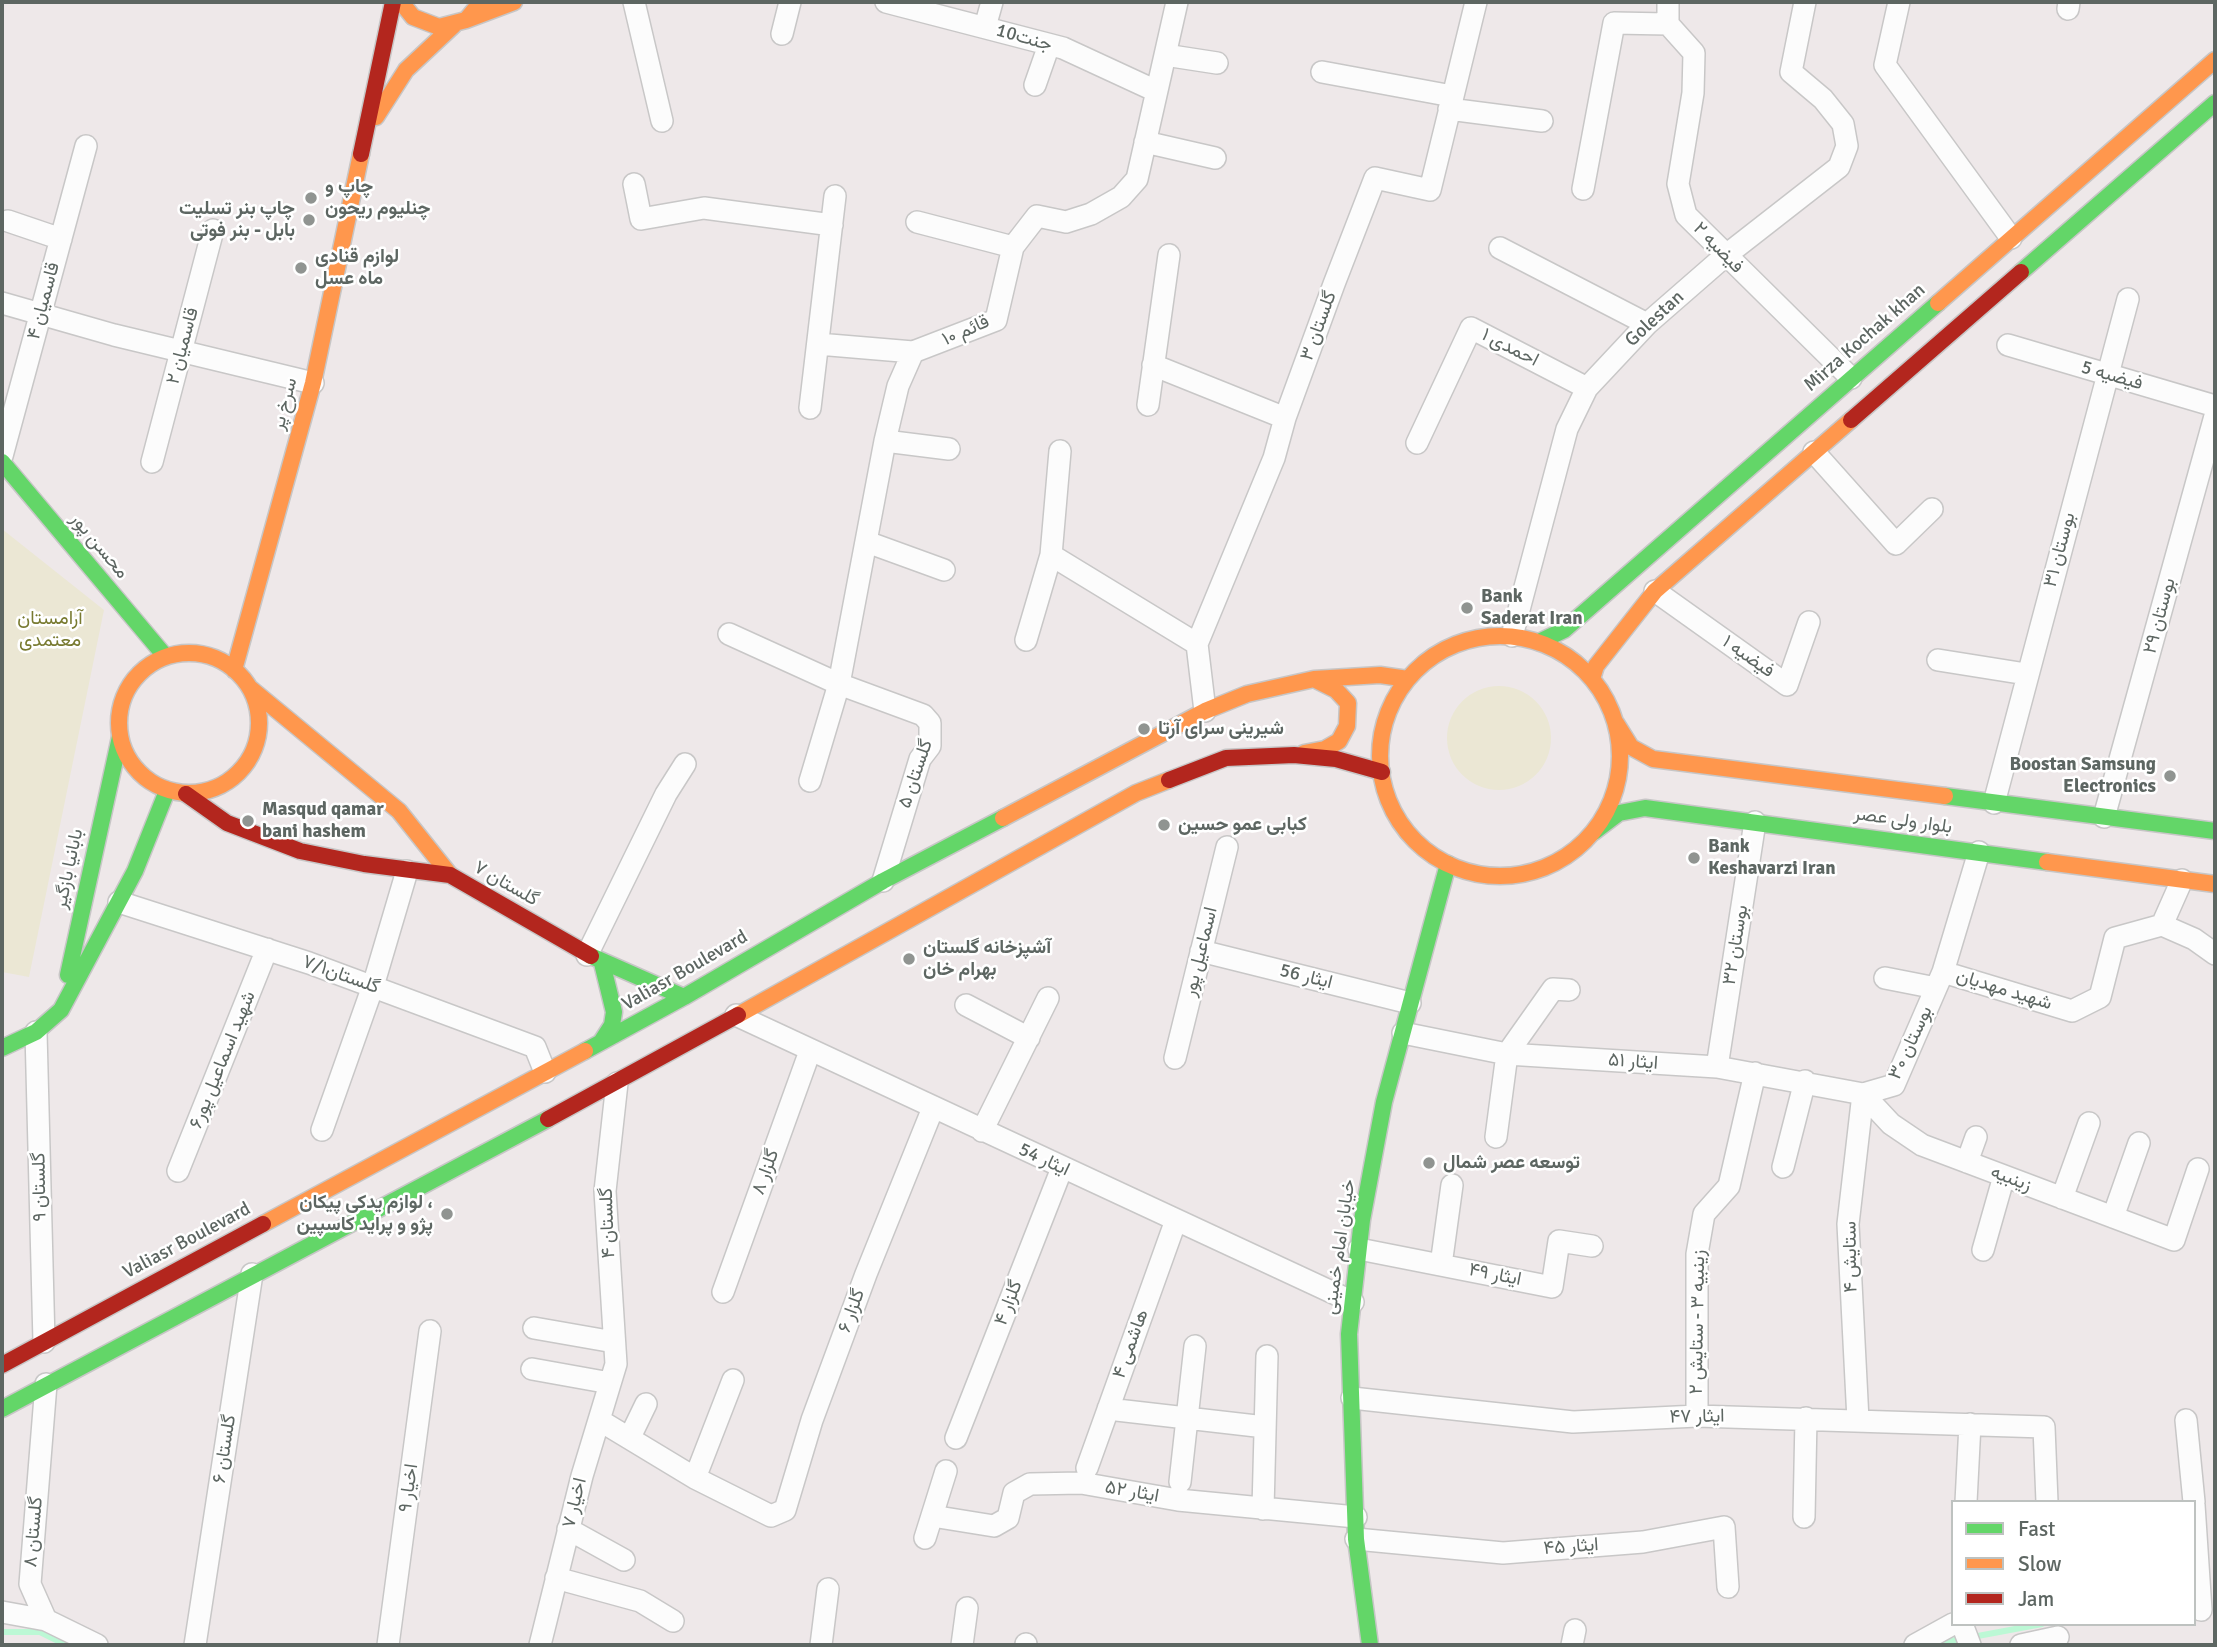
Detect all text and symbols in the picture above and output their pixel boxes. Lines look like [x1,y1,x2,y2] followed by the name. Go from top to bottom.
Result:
[993,19,1055,57] street label: جنت10
[325,176,430,220] place label: چاپ و چنلیوم ریحون
[303,190,319,206] marker: چاپ و چنلیوم ریحون
[179,198,295,242] place label: چاپ بنر تسلیت بابل - بنر فوتی
[301,212,317,228] marker: چاپ بنر تسلیت بابل - بنر فوتی
[1688,217,1748,279] street label: فیضیه ۲
[315,246,399,290] place label: لوازم قنادی ماه عسل
[23,260,65,342] street label: قاسمیان ۴
[293,260,309,276] marker: لوازم قنادی ماه عسل
[1800,279,1930,397] street label: Mirza Kochak khan
[1621,286,1689,352] street label: Golestan
[1296,288,1342,364] street label: گلستان ۳
[162,305,204,387] street label: قاسمیان ۲
[939,311,993,351] street label: قائم ۱۰
[1478,324,1542,372] street label: احمدی ۱
[2079,356,2145,396] street label: فیضیه 5
[267,375,303,433] street label: سرخ پر
[65,508,133,584] street label: محسن پور
[2039,510,2081,590] street label: بوستان ۳۱
[2139,576,2181,656] street label: بوستان ۲۹
[1481,586,1583,630] place label: Bank Saderat Iran
[1459,600,1475,616] marker: Bank Saderat Iran
[17,608,83,652] park label: آرامستان معتمدی
[1718,631,1778,683] street label: فیضیه ۱
[1158,718,1284,740] place label: شیرینی سرای آرتا
[1136,721,1152,737] marker: شیرینی سرای آرتا
[894,737,938,811] street label: گلستان ۵
[2010,754,2156,798] place label: Boostan Samsung Electronics
[2162,768,2178,784] marker: Boostan Samsung Electronics
[262,799,384,843] place label: Masqud qamar bani hashem
[1852,803,1954,839] street label: بلوار ولی عصر
[240,813,256,829] marker: Masqud qamar bani hashem
[1178,814,1307,836] place label: کبابی عمو حسین
[1156,817,1172,833] marker: کبابی عمو حسین
[49,827,89,911] street label: بابانیا بازگیر
[1708,836,1836,880] place label: Bank Keshavarzi Iran
[1686,850,1702,866] marker: Bank Keshavarzi Iran
[470,856,542,912] street label: گلستان ۷
[1718,903,1754,987] street label: بوستان ۳۲
[1179,905,1223,999] street label: اسماعیل پور
[618,926,752,1016] street label: Valiasr Boulevard
[923,937,1051,981] place label: آشپزخانه گلستان بهرام خان
[299,951,383,999] street label: گلستان۷/۱
[901,951,917,967] marker: آشپزخانه گلستان بهرام خان
[1277,959,1335,995] street label: ایثار 56
[1953,965,2055,1015] street label: شهید مهدیان
[185,988,261,1132] street label: شهید اسماعیل پور۶
[1884,1002,1938,1084] street label: بوستان ۳۰
[1607,1049,1659,1075] street label: ایثار ۵۱
[1015,1138,1073,1182] street label: ایثار 54
[747,1146,785,1198] street label: گلزار ۸
[28,1152,52,1222] street label: گلستان ۹
[1443,1152,1580,1174] place label: توسعه عصر شمال
[1421,1155,1437,1171] marker: توسعه عصر شمال
[1987,1161,2035,1197] street label: زینبیه
[1319,1178,1361,1316] street label: خیابان امام خمینی
[595,1187,621,1259] street label: گلستان ۴
[297,1192,433,1236] place label: لوازم یدکی پیکان ، پژو و پراید کاسپین
[119,1198,255,1284] street label: Valiasr Boulevard
[439,1206,455,1222] marker: لوازم یدکی پیکان ، پژو و پراید کاسپین
[1839,1221,1863,1293] street label: ستایش ۴
[1685,1249,1711,1395] street label: زینبیه ۳ - ستایش ۲
[1467,1259,1523,1291] street label: ایثار ۴۹
[990,1277,1028,1329] street label: گلزار ۴
[834,1286,870,1336] street label: گلزار ۶
[1108,1306,1154,1382] street label: هاشمی ۴
[1669,1405,1725,1429] street label: ایثار ۴۷
[208,1413,242,1485] street label: گلستان ۶
[394,1462,424,1514] street label: اخیار ۹
[558,1476,592,1530] street label: اخیار ۷
[1103,1476,1161,1508] street label: ایثار ۵۲
[20,1496,48,1568] street label: گلستان ۸
[1951,1500,2196,1626] legend
[2018,1516,2055,1542] text: Fast
[1543,1534,1599,1560] street label: ایثار ۴۵
[2018,1551,2062,1577] text: Slow
[2018,1586,2054,1612] text: Jam

